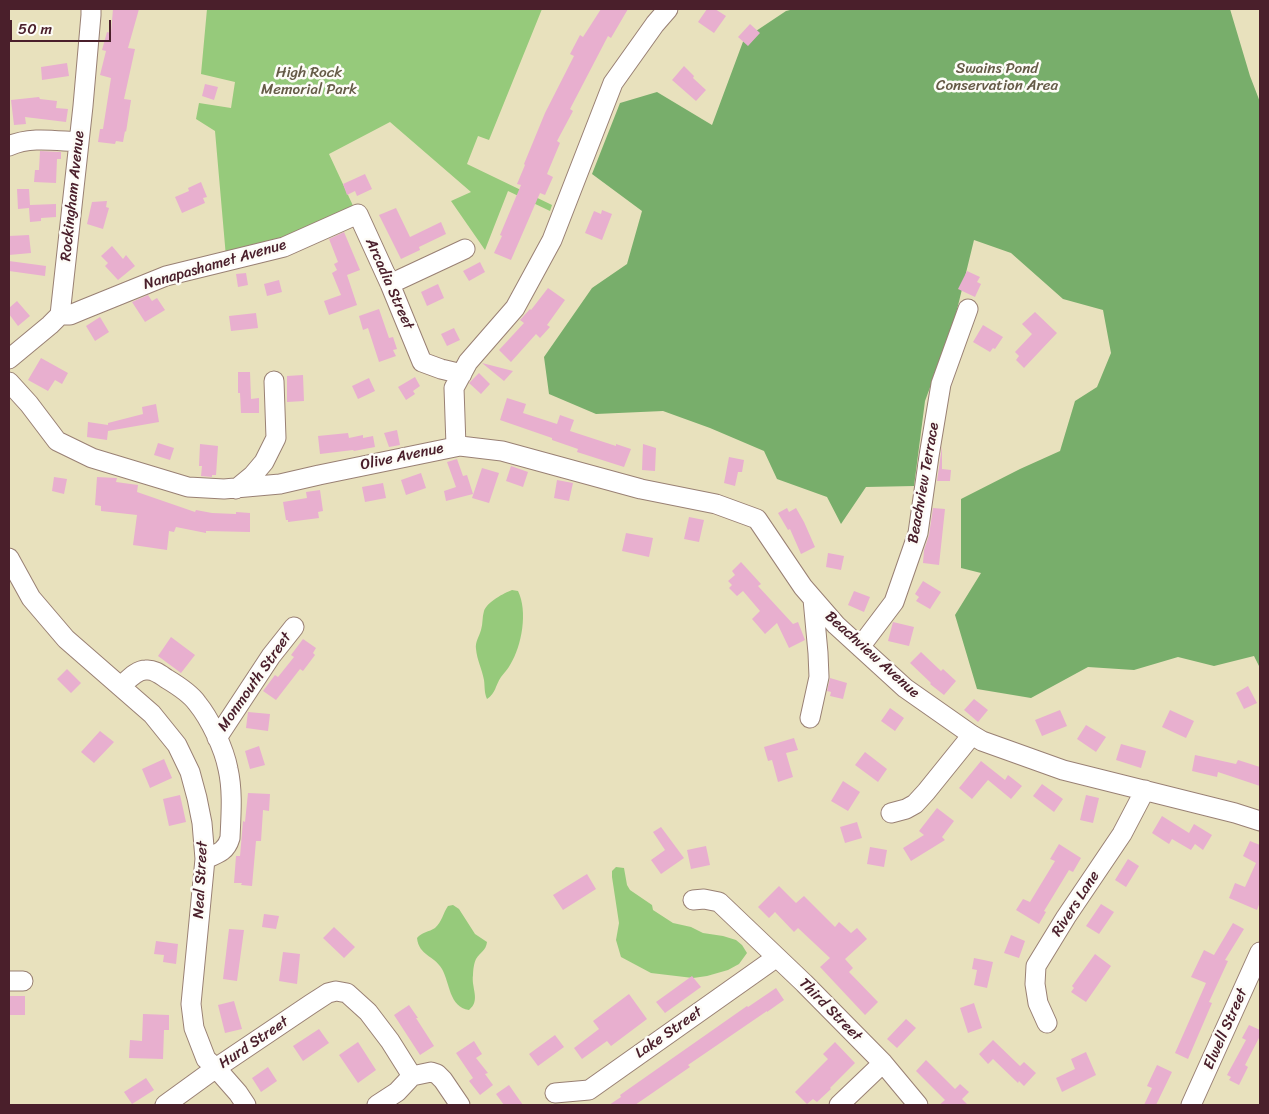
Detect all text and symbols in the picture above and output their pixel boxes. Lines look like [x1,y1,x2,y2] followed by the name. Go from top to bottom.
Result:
[12,10,114,42] scale bar
[18,16,52,42] text: 50 m
[936,60,1058,95] park label: Swains Pond Conservation Area
[261,64,357,99] park label: High Rock Memorial Park
[57,130,89,262] street label: Rockingham Avenue
[142,236,288,294] street label: Nanapashamet Avenue
[361,236,417,332] street label: Arcadia Street
[905,421,943,545] street label: Beachview Terrace
[359,439,445,475] street label: Olive Avenue
[821,608,923,702] street label: Beachview Avenue
[214,629,296,735] street label: Monmouth Street
[190,841,212,919] street label: Neal Street
[1048,868,1104,940] street label: Rivers Lane
[795,975,865,1045] street label: Third Street
[1200,986,1252,1072] street label: Elwell Street
[632,1003,706,1063] street label: Lake Street
[216,1013,292,1073] street label: Hurd Street

